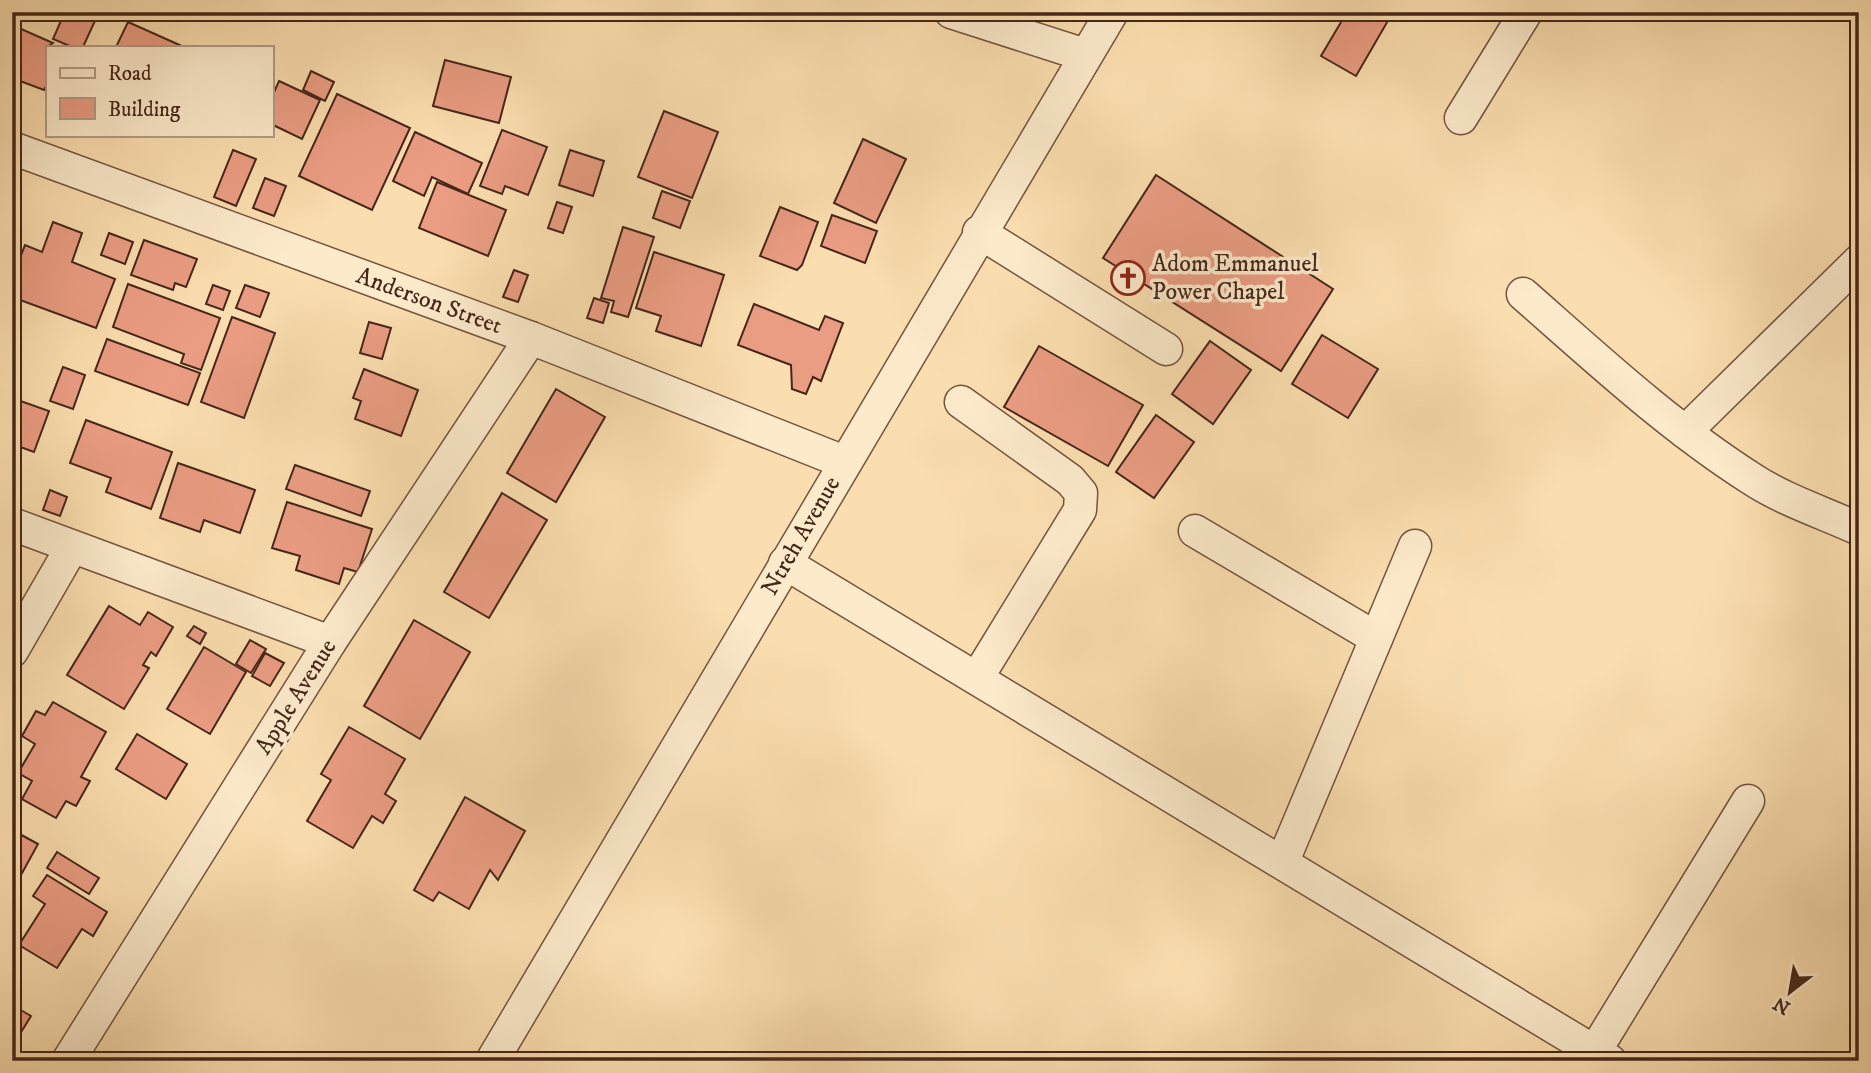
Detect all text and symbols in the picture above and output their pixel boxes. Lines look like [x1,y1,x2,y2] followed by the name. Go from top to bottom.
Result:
[46,46,273,136] legend
[108,61,152,87] text: Road
[108,97,181,123] text: Building
[1152,249,1319,307] place label: Adom Emmanuel Power Chapel
[1109,259,1147,297] church icon: Adom Emmanuel Power Chapel
[352,261,506,341] street label: Anderson Street
[755,471,847,601] street label: Ntreh Avenue
[249,634,343,760] street label: Apple Avenue
[1756,958,1826,1028] north arrow
[1769,991,1795,1019] text: N

